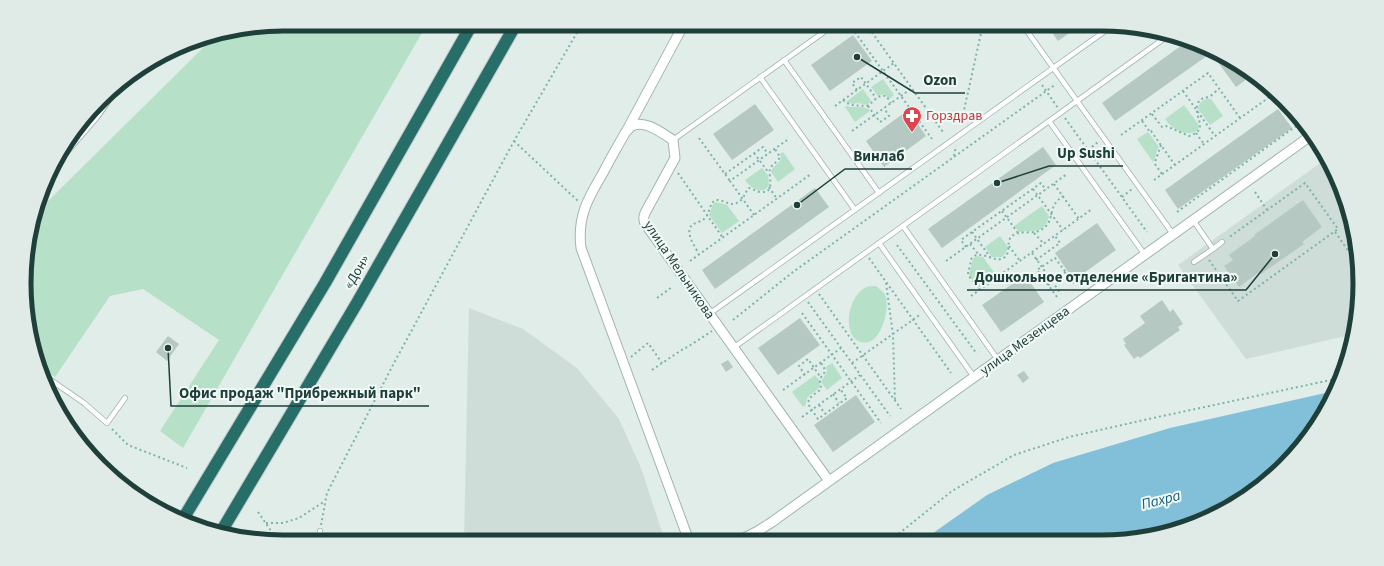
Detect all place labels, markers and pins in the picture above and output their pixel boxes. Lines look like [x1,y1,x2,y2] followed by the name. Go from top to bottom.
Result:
[915,66,965,93] callout: Ozon
[901,105,923,133] pharmacy icon: Горздрав
[926,106,982,126] place label: Горздрав
[1049,139,1123,166] callout: Up Sushi
[845,142,912,169] callout: Винлаб
[967,263,1246,290] callout: Дошкольное отделение «Бригантина»
[171,379,429,406] callout: Офис продаж "Прибрежный парк"

